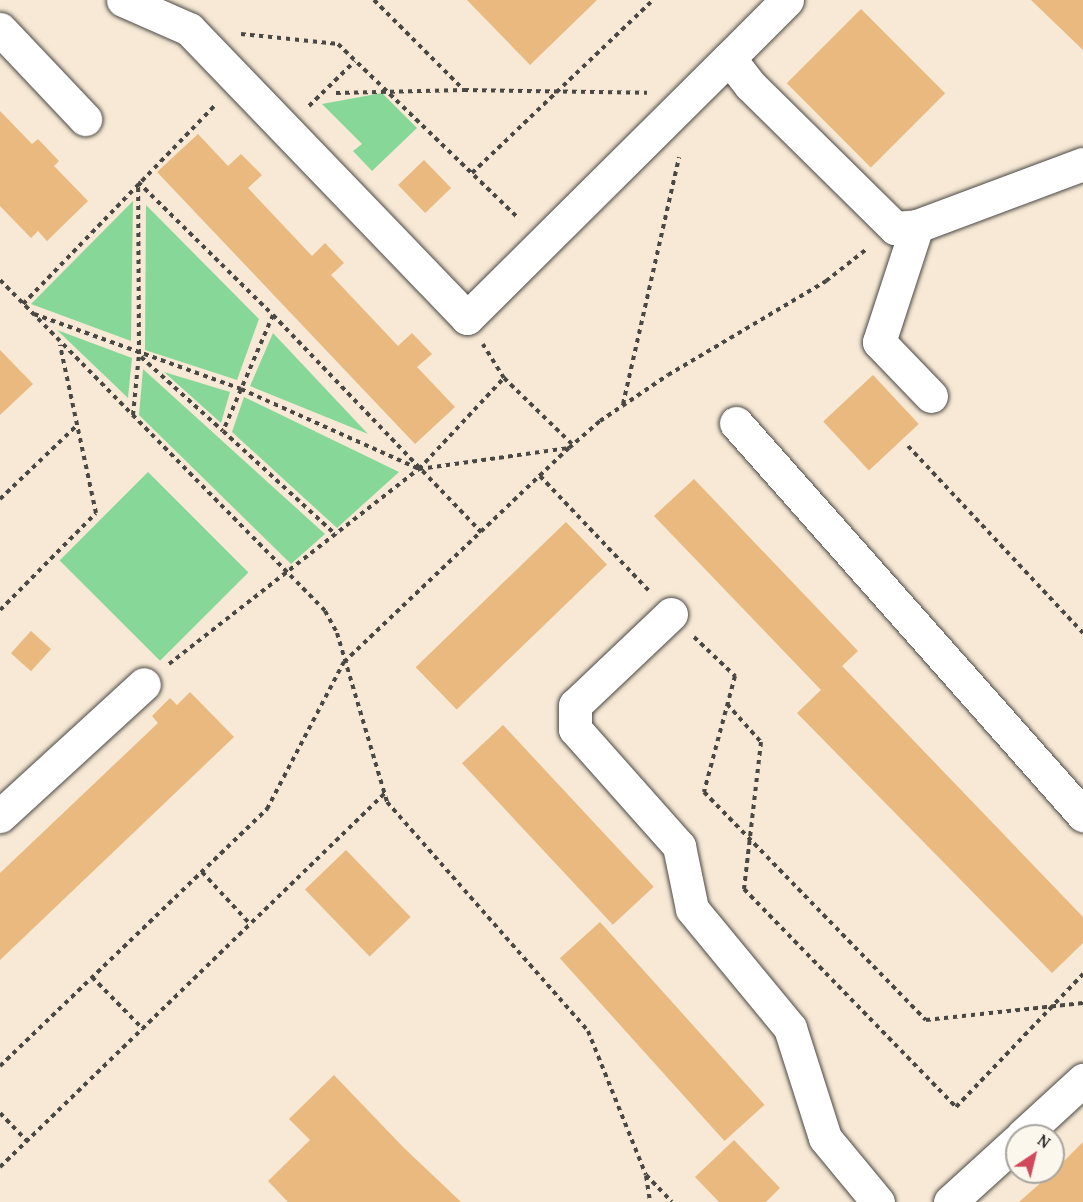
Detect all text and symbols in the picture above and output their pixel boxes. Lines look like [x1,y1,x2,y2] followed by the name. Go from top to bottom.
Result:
[1005,1124,1065,1184] north arrow
[1033,1128,1055,1154] text: N

